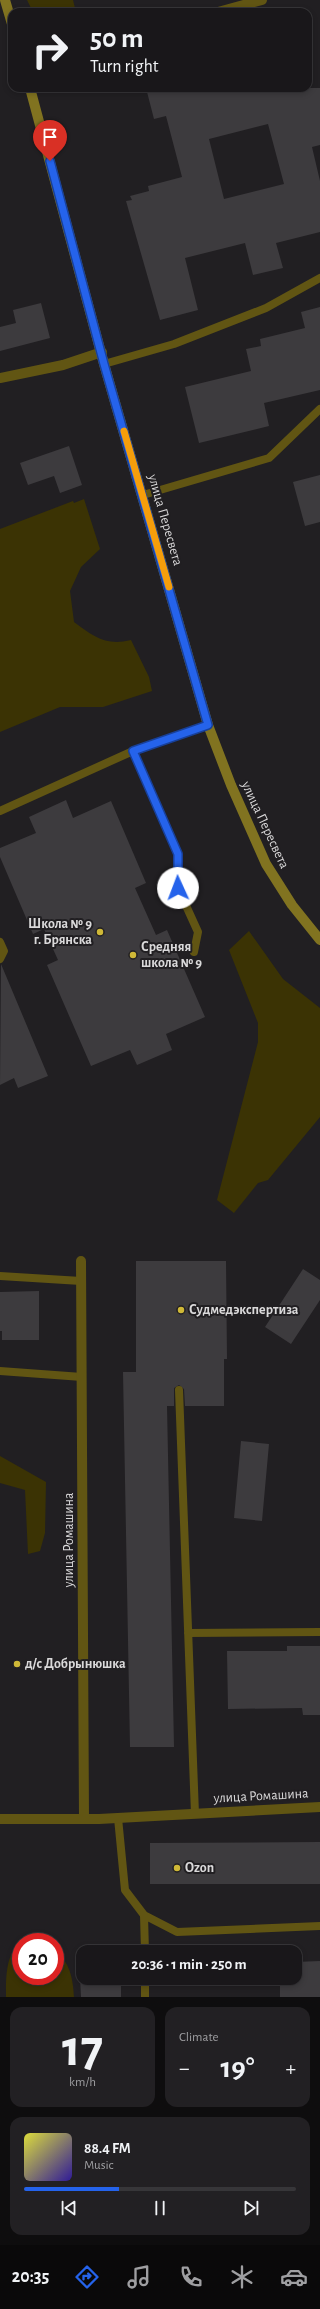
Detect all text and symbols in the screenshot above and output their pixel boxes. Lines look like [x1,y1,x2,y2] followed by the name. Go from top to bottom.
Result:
[24,24,76,76] icon: right
[90,25,144,53] text: 50 m
[90,58,159,76] text: Turn right
[33,120,67,161] pin
[39,126,61,148] icon: arrive
[145,472,185,568] street label: улица Пересвета
[238,778,292,871] street label: улица Пересвета
[157,867,199,909] position arrow
[28,917,92,947] place label: Школа № 9 г. Брянска
[95,927,105,937] marker: Школа № 9 г. Брянска
[141,940,202,970] place label: Средняя школа № 9
[128,950,138,960] marker: Средняя школа № 9
[189,1303,299,1317] place label: Судмедэкспертиза
[176,1305,186,1315] marker: Судмедэкспертиза
[62,1492,76,1589] street label: улица Ромашина
[25,1657,126,1671] place label: д/с Добрынюшка
[12,1659,22,1669] marker: д/с Добрынюшка
[212,1786,309,1806] street label: улица Ромашина
[185,1861,214,1875] place label: Ozon
[172,1863,182,1873] marker: Ozon
[12,1933,64,1985] speed limit sign: 20
[131,1957,247,1972] text: 20:36 · 1 min · 250 m
[62,2023,103,2075] text: 17
[179,2031,218,2044] text: Climate
[220,2053,255,2083] text: 19°
[179,2057,190,2079] text: −
[285,2057,296,2079] text: +
[69,2076,96,2089] text: km/h
[84,2141,131,2156] text: 88.4 FM
[84,2159,114,2172] text: Music
[58,2197,80,2219] icon: previous
[149,2197,171,2219] icon: pause
[240,2197,262,2219] icon: next
[73,2263,101,2291] icon: directions
[125,2263,153,2291] icon: music
[177,2263,205,2291] icon: phone
[228,2263,256,2291] icon: climate
[280,2263,308,2291] icon: car
[12,2268,49,2286] text: 20:35

